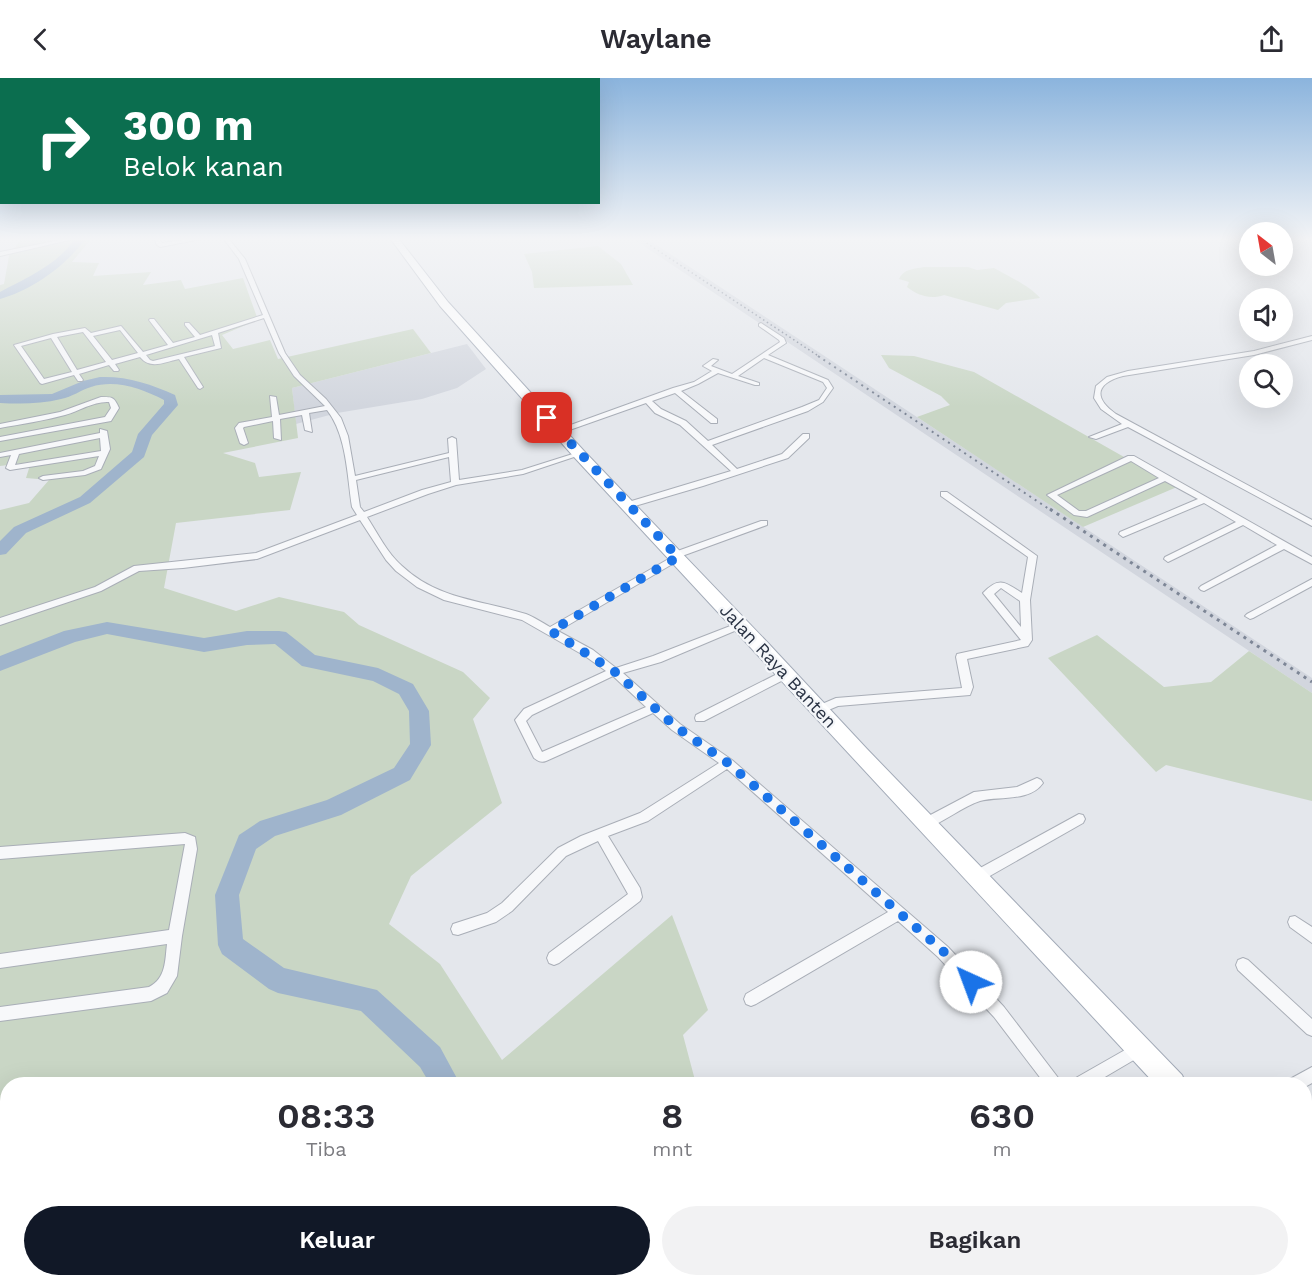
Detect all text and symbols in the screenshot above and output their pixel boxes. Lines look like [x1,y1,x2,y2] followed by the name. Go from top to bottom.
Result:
[24,23,57,56] icon: back
[600,23,712,55] text: Waylane
[1255,23,1288,56] icon: share
[123,101,254,150] text: 300 m
[24,102,102,180] icon: right
[123,151,284,183] text: Belok kanan
[1239,222,1293,276] north arrow
[1239,222,1293,408] map controls
[1239,288,1293,342] button: sound
[1239,354,1293,408] button: search
[521,392,572,443] pin
[530,401,563,434] icon: arrive
[716,599,841,732] street label: Jalan Raya Banten
[939,950,1003,1014] position arrow
[277,1095,375,1137] text: 08:33
[661,1095,683,1137] text: 8
[969,1095,1035,1137] text: 630
[306,1137,347,1161] text: Tiba
[652,1137,692,1161] text: mnt
[992,1137,1012,1161] text: m
[24,1206,650,1275] button: Keluar
[662,1206,1288,1275] button: Bagikan

